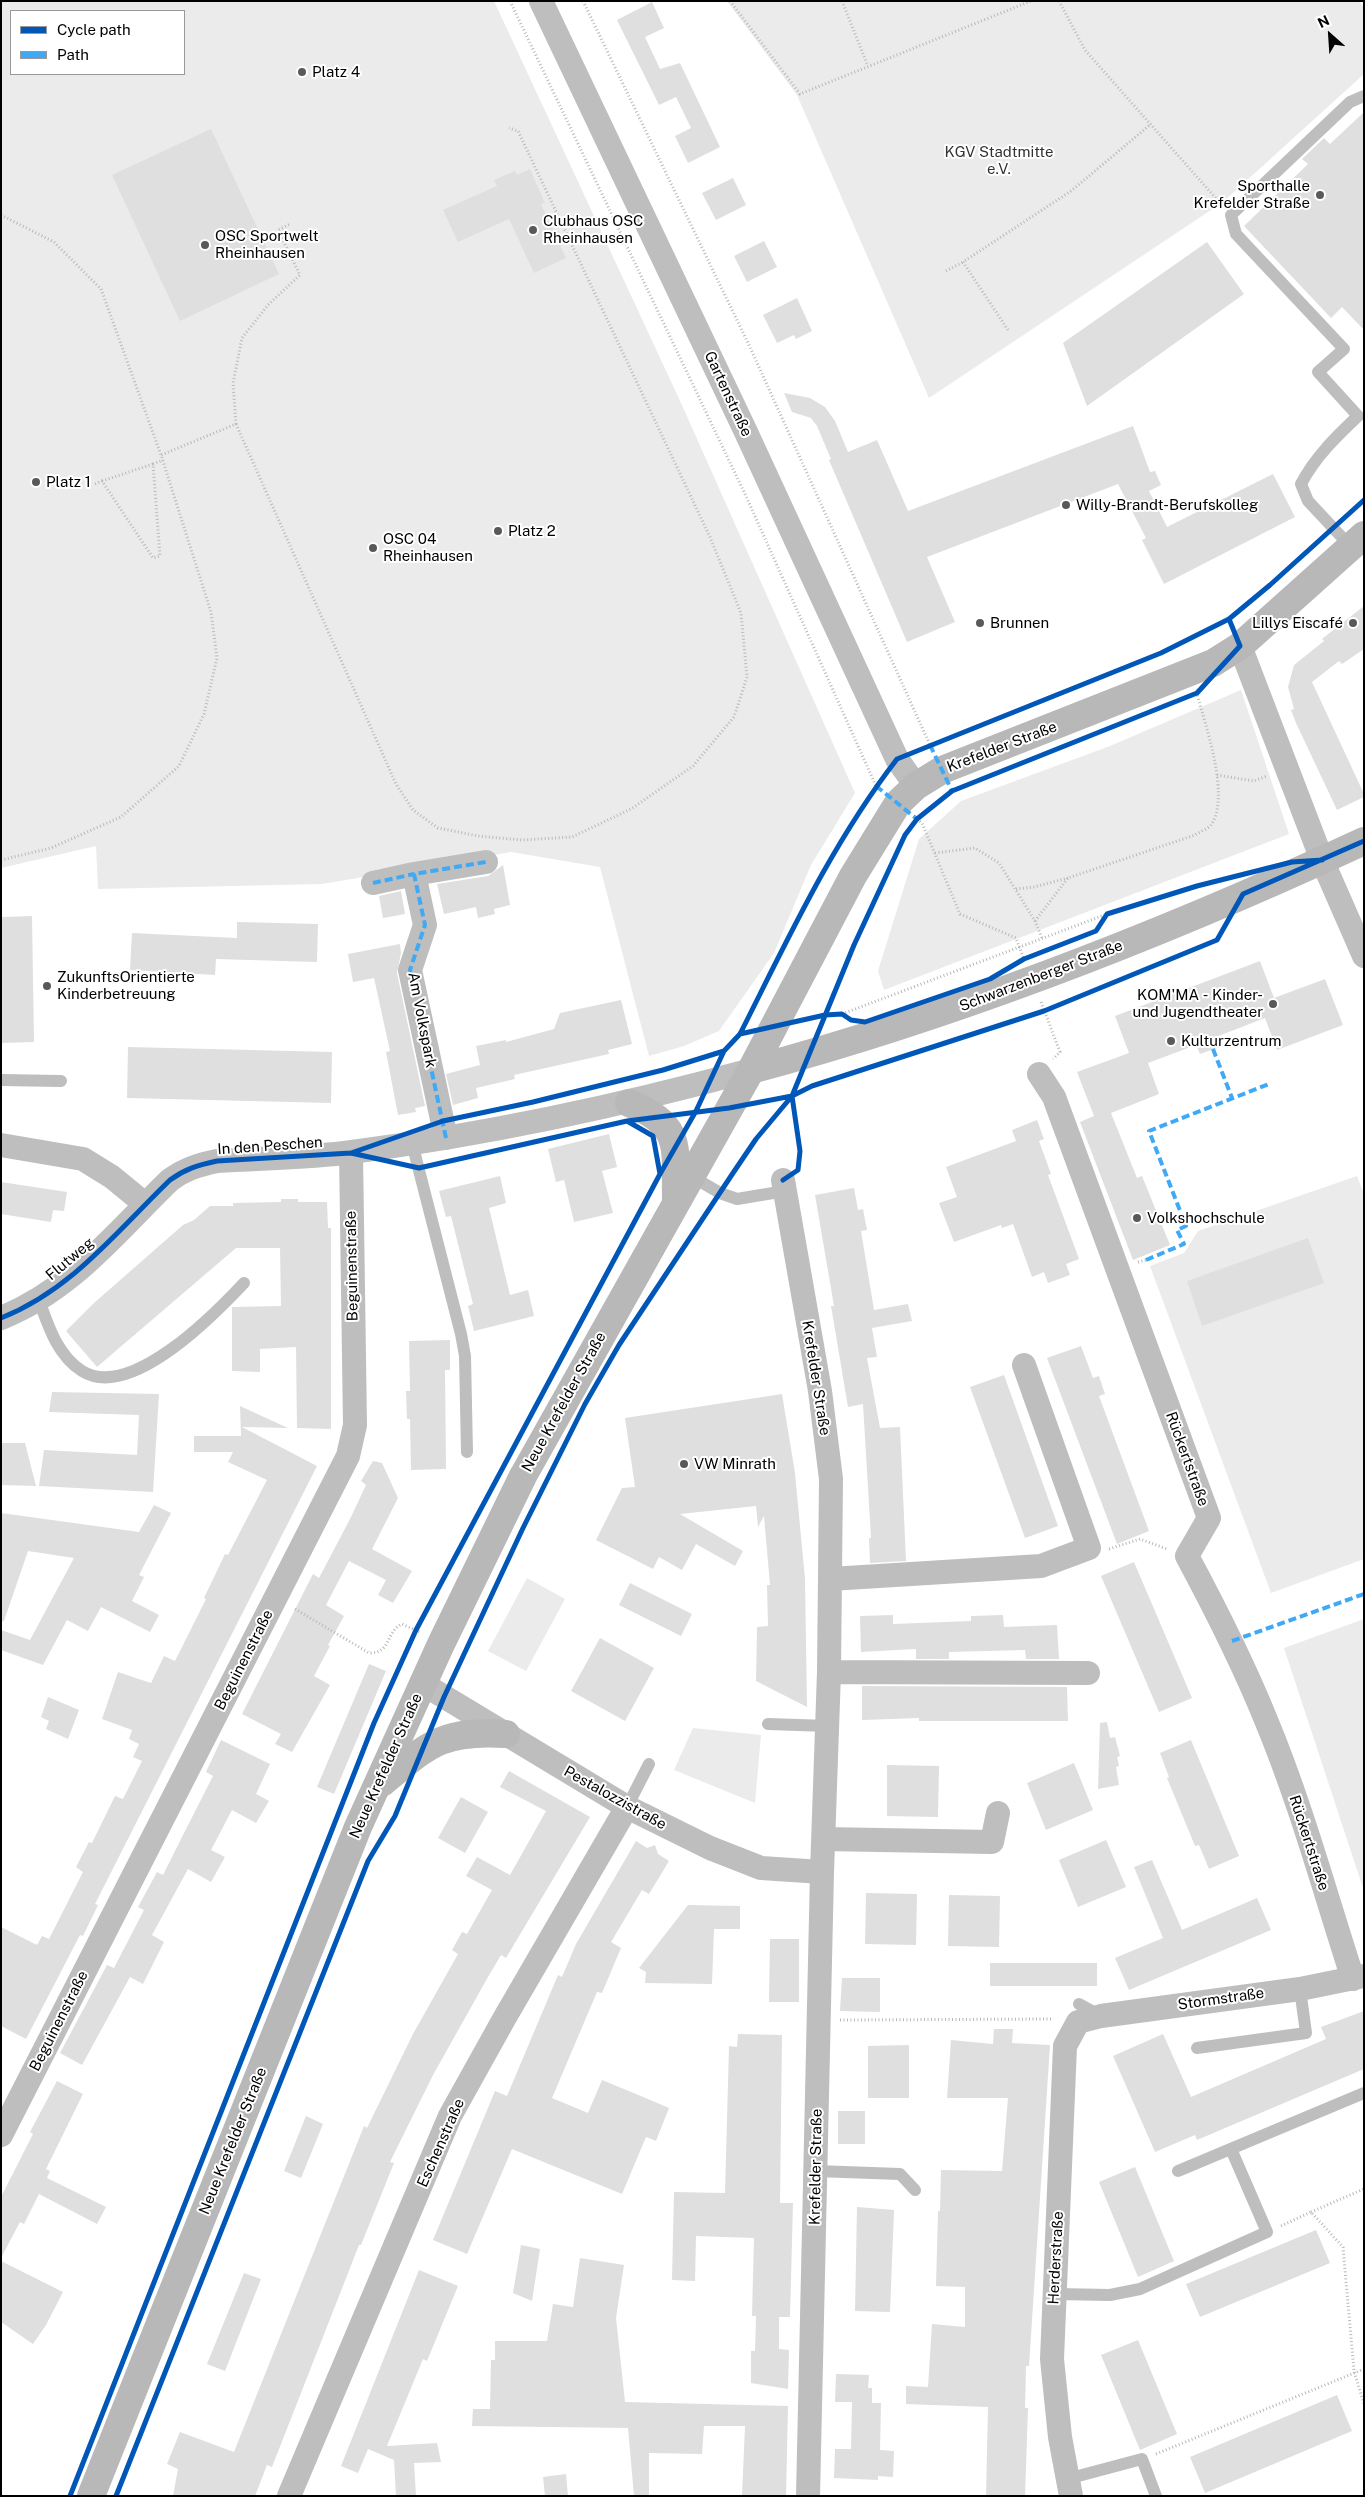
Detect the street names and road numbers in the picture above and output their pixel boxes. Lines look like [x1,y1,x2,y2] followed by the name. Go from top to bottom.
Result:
[700,348,756,440] street label: Gartenstraße
[944,718,1060,776] street label: Krefelder Straße
[957,936,1125,1016] street label: Schwarzenberger Straße
[404,971,440,1069] street label: Am Volkspark
[217,1133,323,1159] street label: In den Peschen
[342,1211,362,1321] street label: Beguinenstraße
[42,1234,98,1284] street label: Flutweg
[798,1319,834,1437] street label: Krefelder Straße
[518,1329,610,1475] street label: Neue Krefelder Straße
[1162,1409,1212,1509] street label: Rückertstraße
[211,1607,277,1713] street label: Beguinenstraße
[346,1691,426,1841] street label: Neue Krefelder Straße
[561,1762,669,1834] street label: Pestalozzistraße
[1285,1793,1333,1893] street label: Rückertstraße
[26,1968,92,2074] street label: Beguinenstraße
[1177,1984,1265,2014] street label: Stormstraße
[195,2065,271,2217] street label: Neue Krefelder Straße
[413,2096,469,2190] street label: Eschenstraße
[806,2109,826,2225] street label: Krefelder Straße
[1045,2211,1067,2305] street label: Herderstraße

